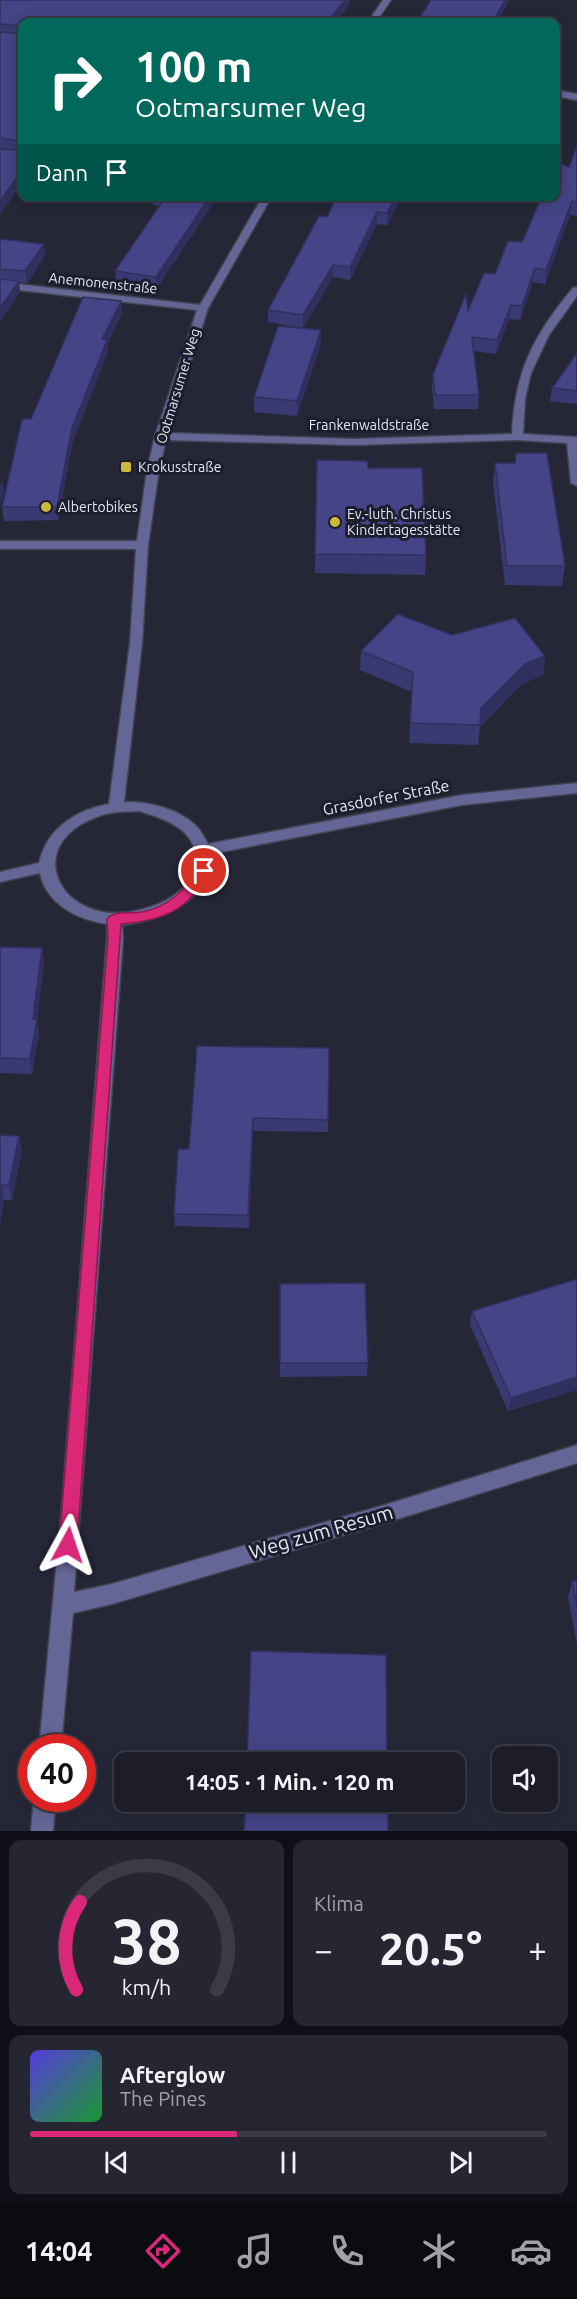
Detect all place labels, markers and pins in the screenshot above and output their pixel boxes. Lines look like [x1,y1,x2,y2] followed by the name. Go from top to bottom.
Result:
[138,459,221,475] place label: Krokusstraße
[119,460,133,474] marker: Krokusstraße
[58,499,138,515] place label: Albertobikes
[39,500,53,514] marker: Albertobikes
[347,506,460,538] place label: Ev.-luth. Christus Kindertagesstätte
[328,515,342,529] marker: Ev.-luth. Christus Kindertagesstätte
[178,845,229,896] pin

